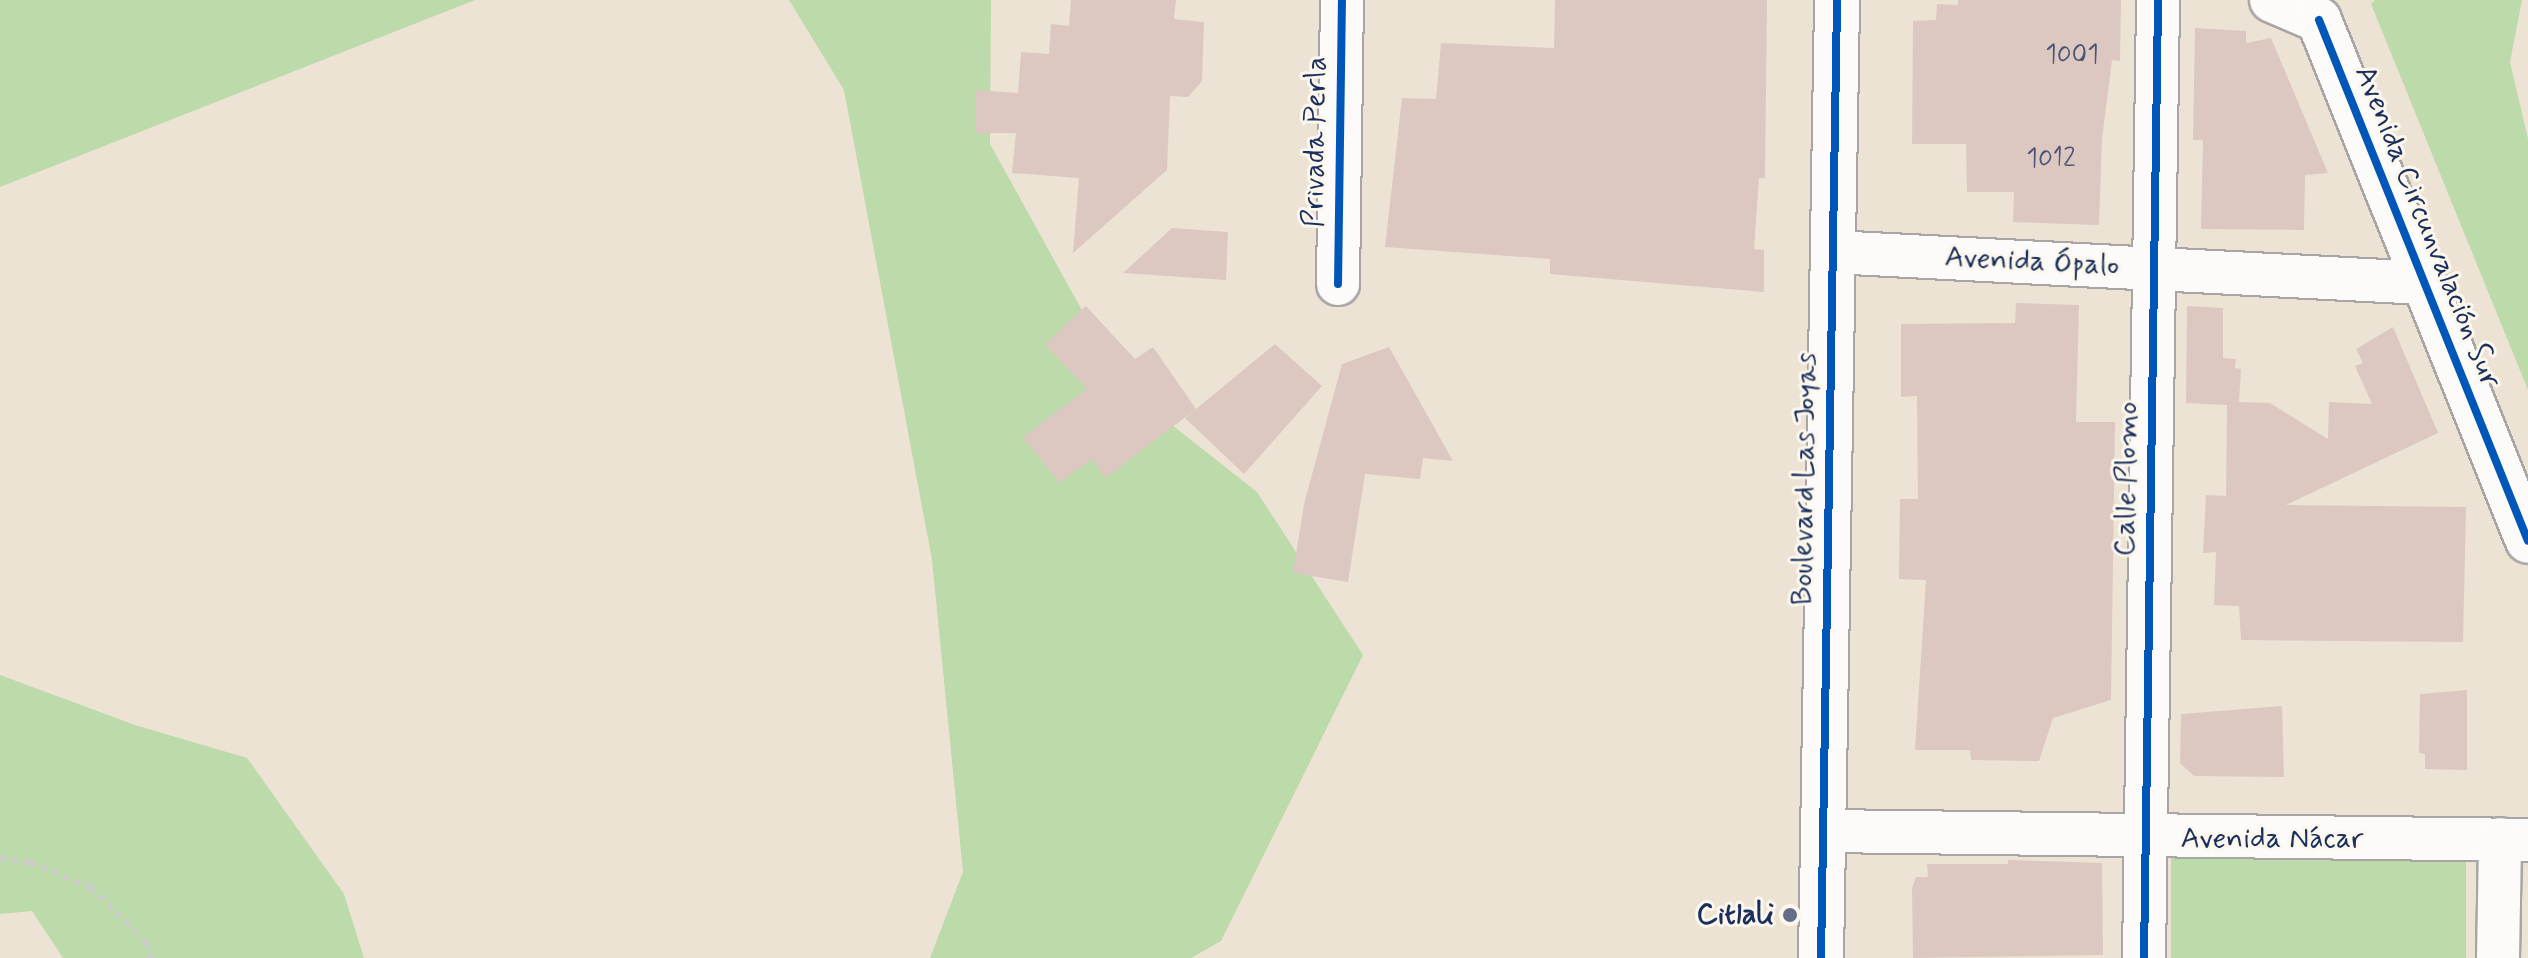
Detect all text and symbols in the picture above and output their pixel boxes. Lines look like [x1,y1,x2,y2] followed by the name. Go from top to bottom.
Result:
[2045,40,2099,72] house number: 1001
[1297,58,1335,226] street label: Privada Perla
[2346,62,2508,392] street label: Avenida Circunvalación Sur
[2026,144,2076,176] house number: 1012
[1944,239,2120,285] street label: Avenida Ópalo
[1785,352,1825,606] street label: Boulevard Las Joyas
[2108,401,2146,557] street label: Calle Plomo
[2180,821,2364,857] street label: Avenida Nácar
[1696,897,1774,933] place label: Citlali
[1781,906,1799,924] marker: Citlali

